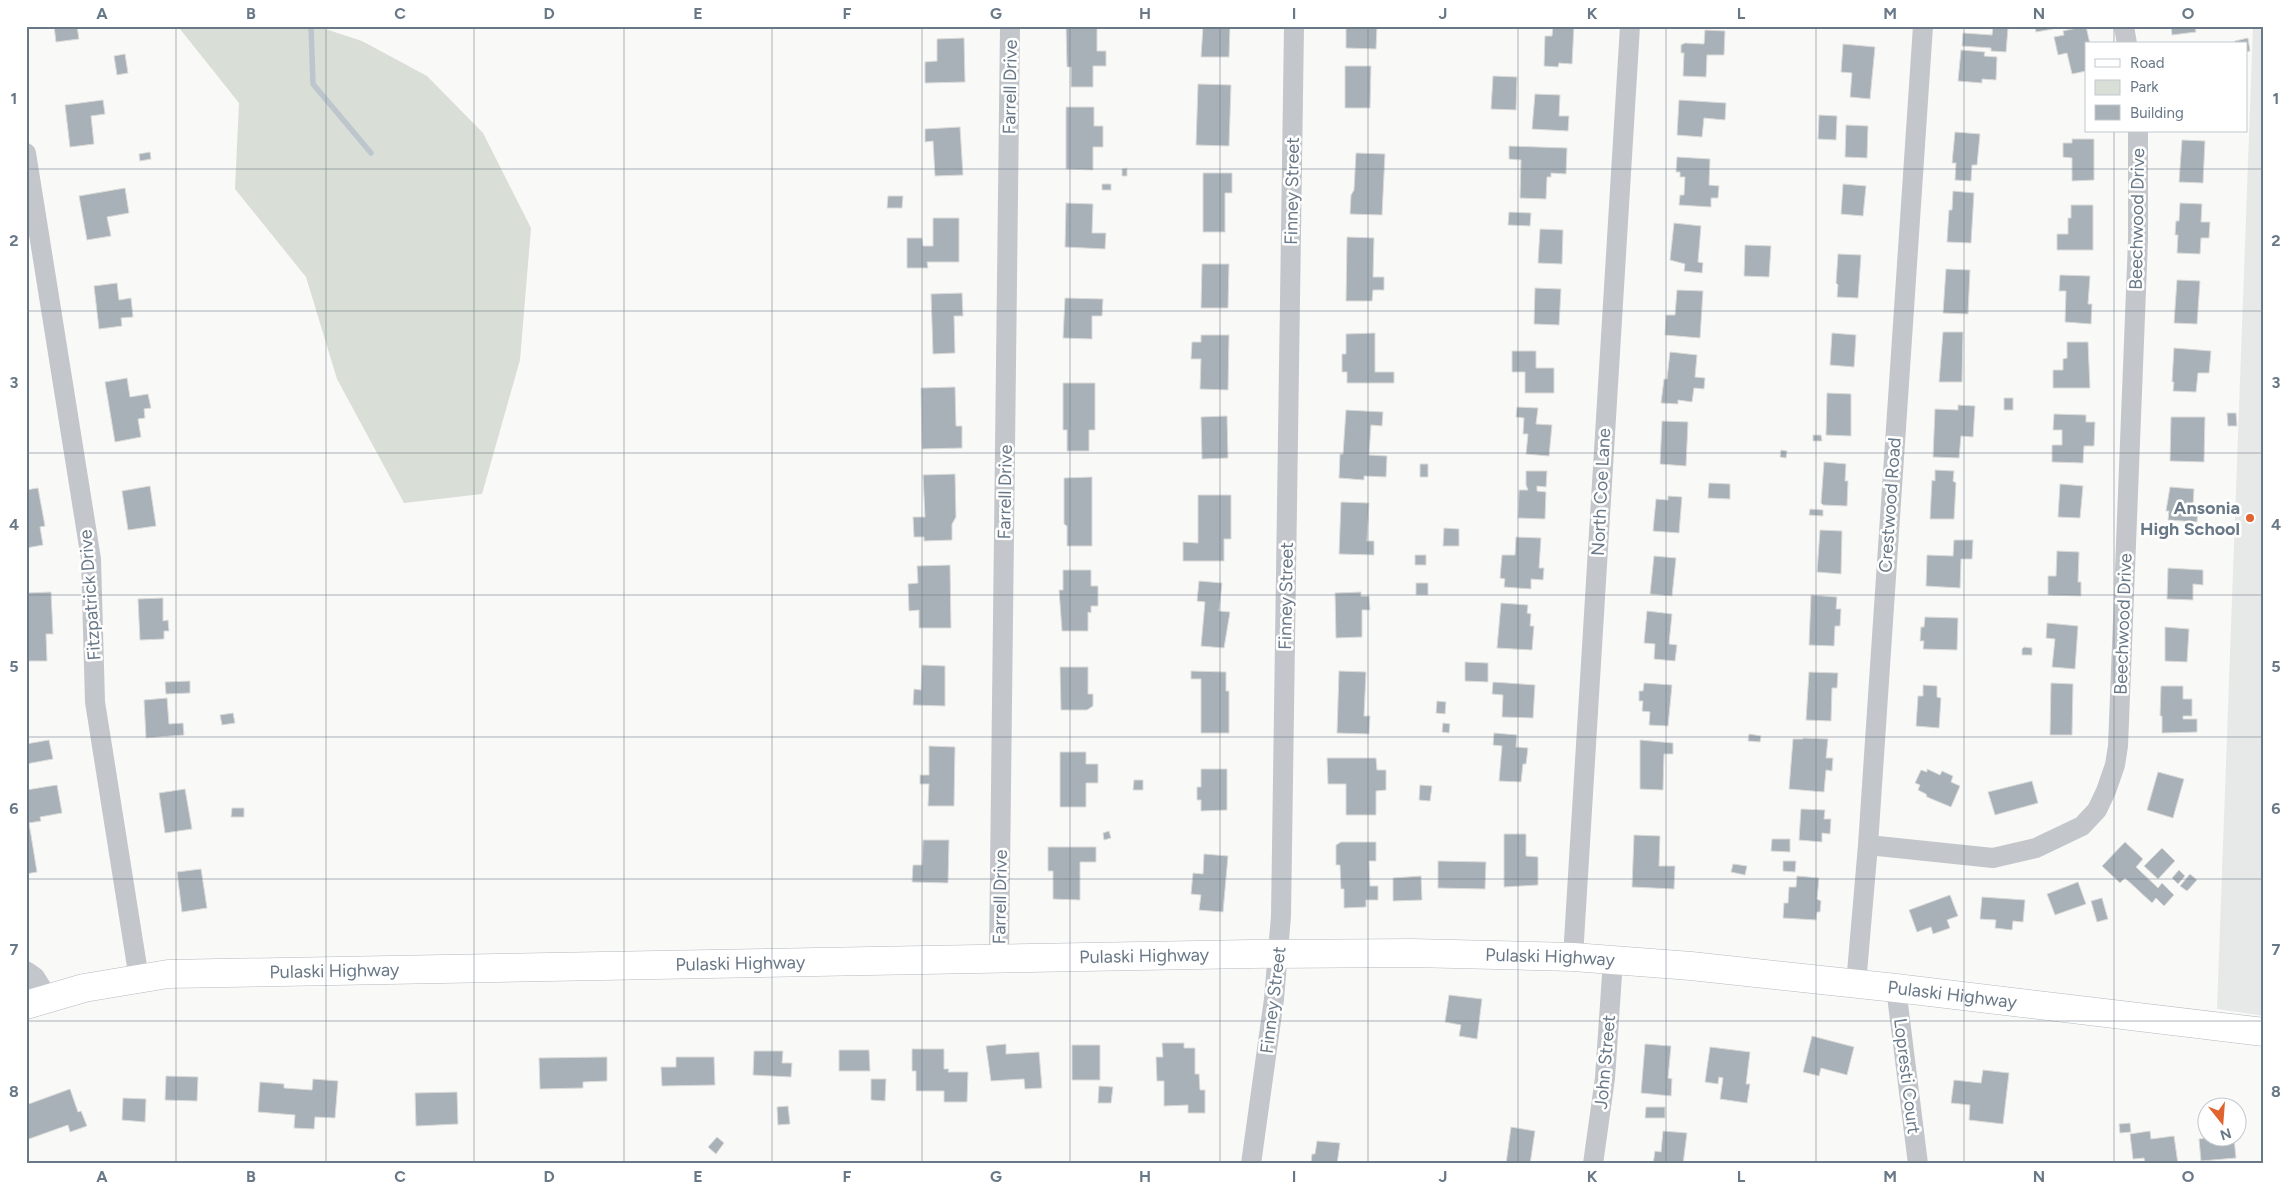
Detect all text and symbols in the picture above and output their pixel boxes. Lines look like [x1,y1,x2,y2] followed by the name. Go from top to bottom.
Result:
[96,4,108,23] text: A
[246,4,256,23] text: B
[394,4,406,23] text: C
[543,4,555,23] text: D
[693,4,703,23] text: E
[843,4,852,23] text: F
[990,4,1002,23] text: G
[1139,4,1151,23] text: H
[1292,4,1296,23] text: I
[1439,4,1447,23] text: J
[1587,4,1598,23] text: K
[1737,4,1746,23] text: L
[1883,4,1897,23] text: M
[2033,4,2045,23] text: N
[2182,4,2195,23] text: O
[998,39,1022,135] street label: Farrell Drive
[2085,42,2248,132] legend
[2130,54,2165,72] text: Road
[2130,78,2159,96] text: Park
[11,89,17,108] text: 1
[2273,89,2279,108] text: 1
[2130,104,2184,122] text: Building
[1280,137,1304,245] street label: Finney Street
[2125,148,2149,290] street label: Beechwood Drive
[9,231,19,250] text: 2
[2271,231,2281,250] text: 2
[10,373,19,392] text: 3
[2272,373,2281,392] text: 3
[1587,427,1615,556] street label: North Coe Lane
[1874,437,1906,573] street label: Crestwood Road
[993,444,1017,540] street label: Farrell Drive
[2140,497,2240,540] place label: Ansonia High School
[2244,512,2256,524] marker: Ansonia High School
[9,515,19,534] text: 4
[2271,515,2281,534] text: 4
[74,529,106,661] street label: Fitzpatrick Drive
[1274,542,1298,650] street label: Finney Street
[2110,553,2136,695] street label: Beechwood Drive
[9,657,19,676] text: 5
[2271,657,2281,676] text: 5
[9,799,19,818] text: 6
[2271,799,2281,818] text: 6
[988,849,1012,945] street label: Farrell Drive
[10,940,19,959] text: 7
[2272,940,2281,959] text: 7
[1079,944,1210,968] street label: Pulaski Highway
[1485,944,1616,971] street label: Pulaski Highway
[1256,945,1291,1055] street label: Finney Street
[675,951,806,976] street label: Pulaski Highway
[269,959,400,983] street label: Pulaski Highway
[1887,976,2019,1013] street label: Pulaski Highway
[1590,1014,1620,1110] street label: John Street
[1889,1017,1925,1135] street label: Lopresti Court
[9,1082,19,1101] text: 8
[2271,1082,2281,1101] text: 8
[2198,1098,2248,1148] north arrow
[2218,1124,2233,1144] text: N
[96,1167,108,1186] text: A
[246,1167,256,1186] text: B
[394,1167,406,1186] text: C
[543,1167,555,1186] text: D
[693,1167,703,1186] text: E
[843,1167,852,1186] text: F
[990,1167,1002,1186] text: G
[1139,1167,1151,1186] text: H
[1292,1167,1296,1186] text: I
[1439,1167,1447,1186] text: J
[1587,1167,1598,1186] text: K
[1737,1167,1746,1186] text: L
[1883,1167,1897,1186] text: M
[2033,1167,2045,1186] text: N
[2182,1167,2195,1186] text: O

